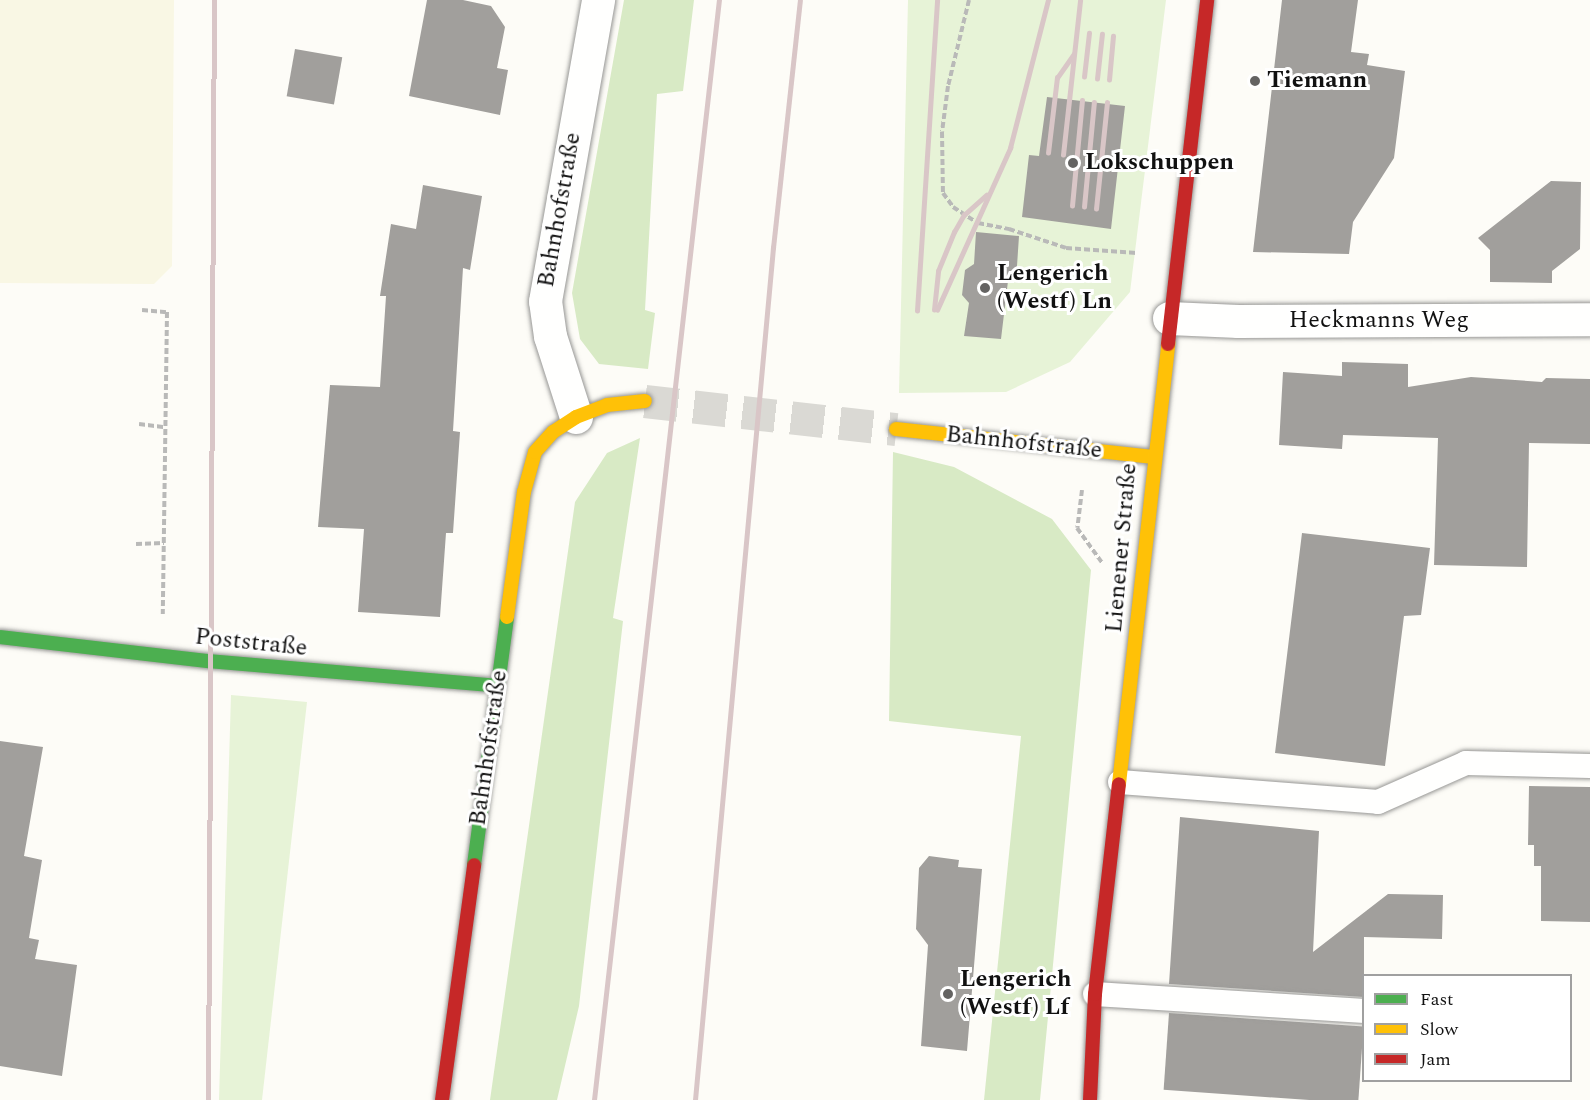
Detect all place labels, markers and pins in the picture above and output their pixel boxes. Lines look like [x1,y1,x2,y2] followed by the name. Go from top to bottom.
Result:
[1267,67,1367,95] place label: Tiemann
[1248,74,1262,88] marker: Tiemann
[1085,149,1234,177] place label: Lokschuppen
[1066,156,1080,170] marker: Lokschuppen
[997,260,1112,316] place label: Lengerich (Westf) Ln
[978,281,992,295] marker: Lengerich (Westf) Ln
[960,966,1072,1022] place label: Lengerich (Westf) Lf
[941,987,955,1001] marker: Lengerich (Westf) Lf

